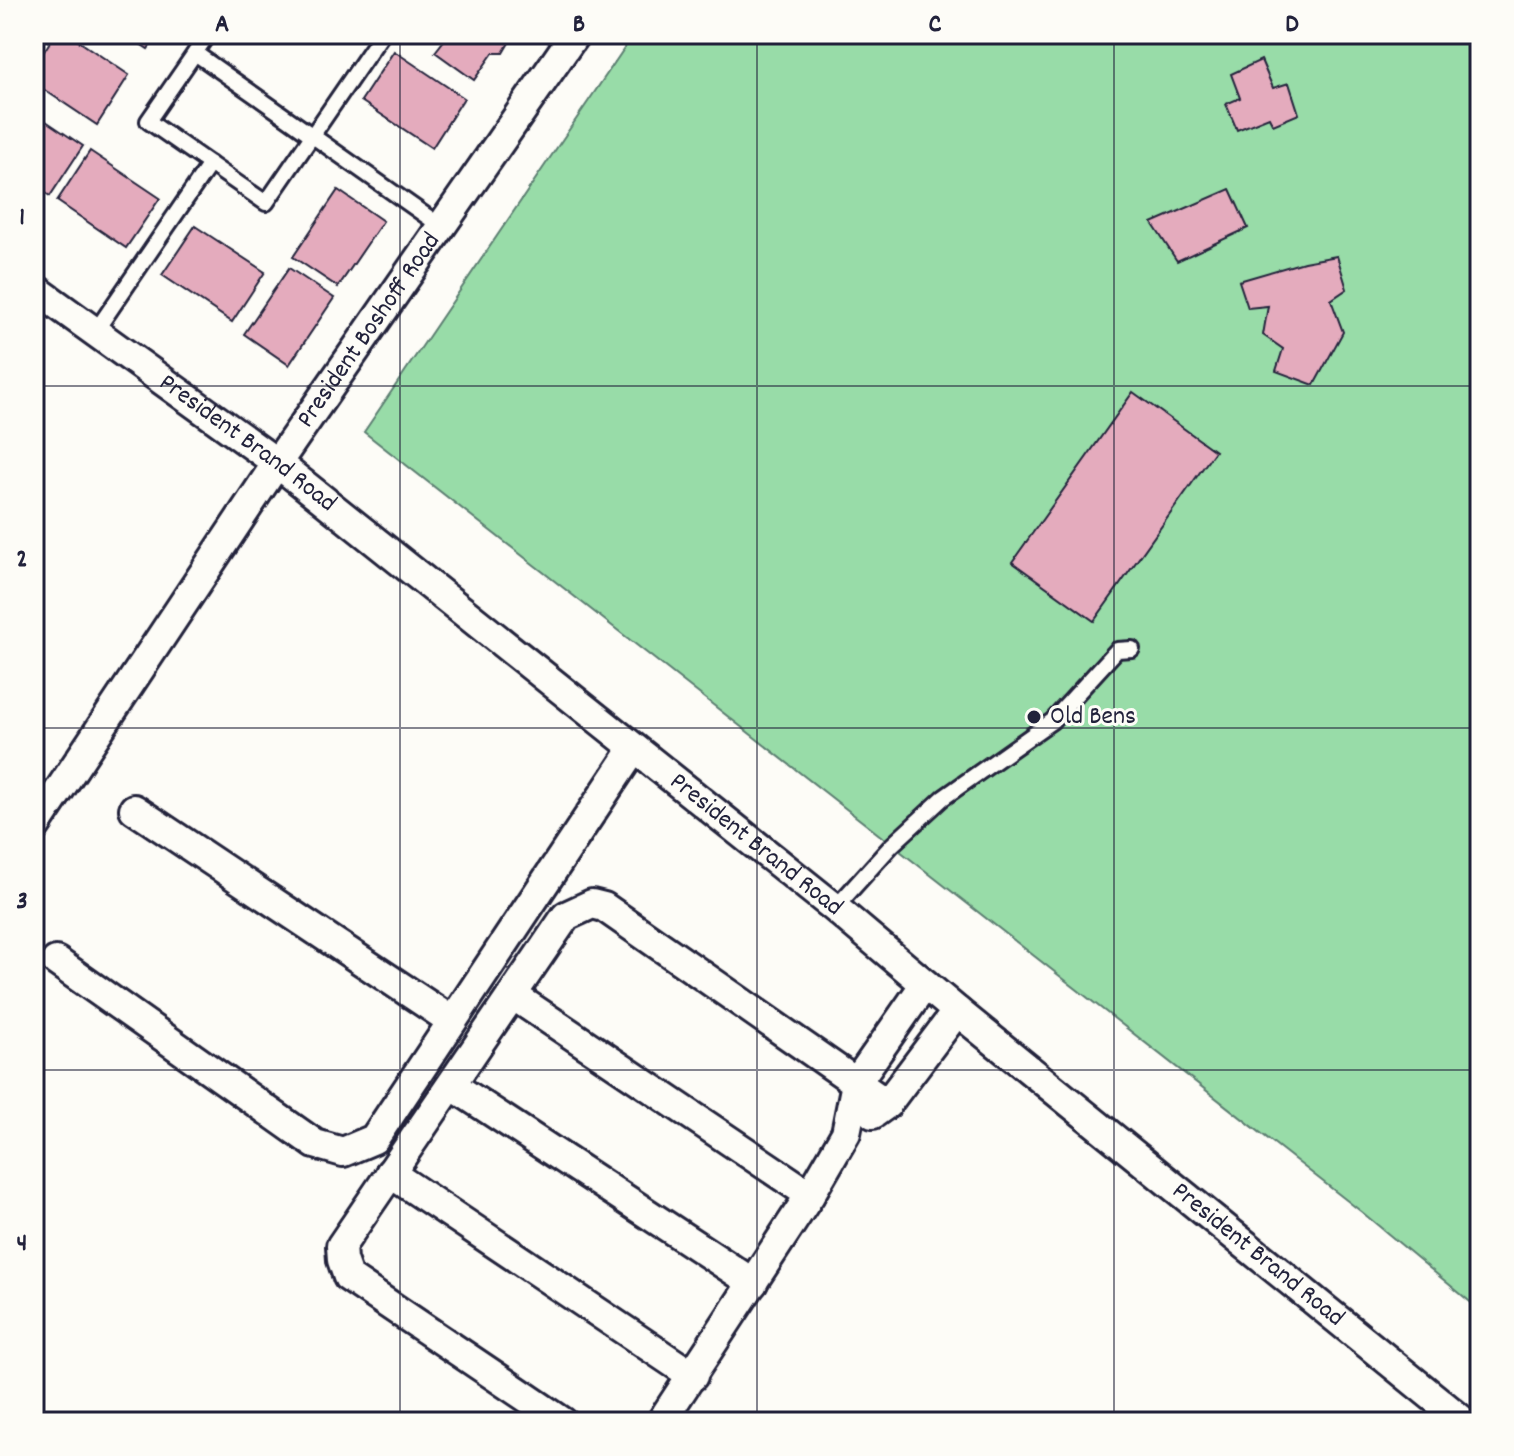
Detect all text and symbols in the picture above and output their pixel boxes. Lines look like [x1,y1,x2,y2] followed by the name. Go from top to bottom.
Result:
[215,7,229,44] text: A
[573,7,585,44] text: B
[929,7,942,44] text: C
[1285,7,1299,44] text: D
[19,200,25,237] text: 1
[288,225,450,436] street label: President Boshoff Road
[151,365,344,522] street label: President Brand Road
[16,542,28,579] text: 2
[1050,699,1136,736] place label: Old Bens
[1025,708,1043,726] marker: Old Bens
[661,764,851,926] street label: President Brand Road
[16,884,28,921] text: 3
[1163,1173,1352,1336] street label: President Brand Road
[17,1226,27,1263] text: 4

